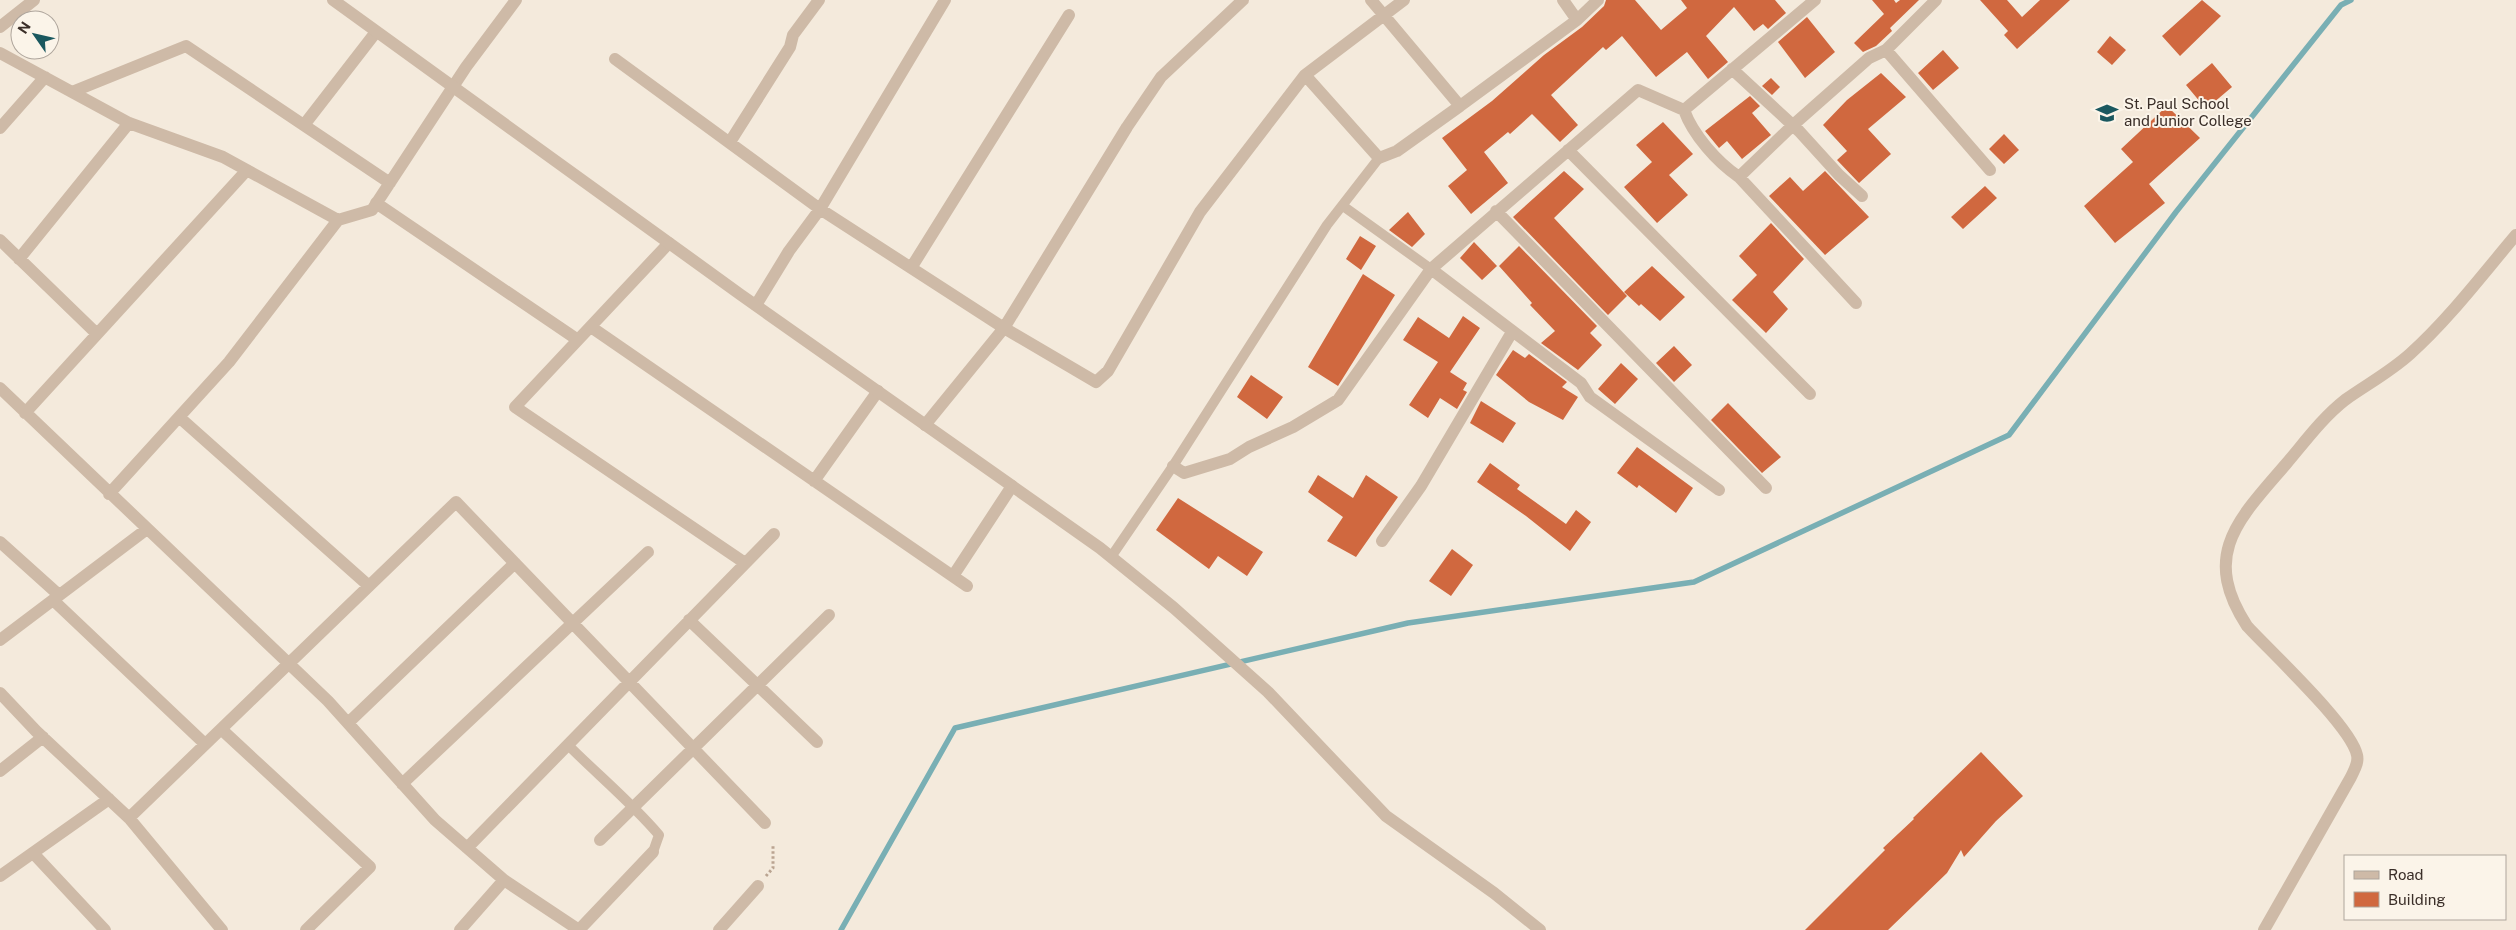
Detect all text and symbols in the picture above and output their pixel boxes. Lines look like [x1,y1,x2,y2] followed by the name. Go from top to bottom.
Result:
[10,10,60,60] north arrow
[15,19,34,37] text: N
[2124,95,2252,129] place label: St. Paul School and Junior College
[2094,100,2120,126] school or university icon: St. Paul School and Junior College
[2344,855,2506,920] legend
[2388,866,2424,883] text: Road
[2388,891,2446,908] text: Building

